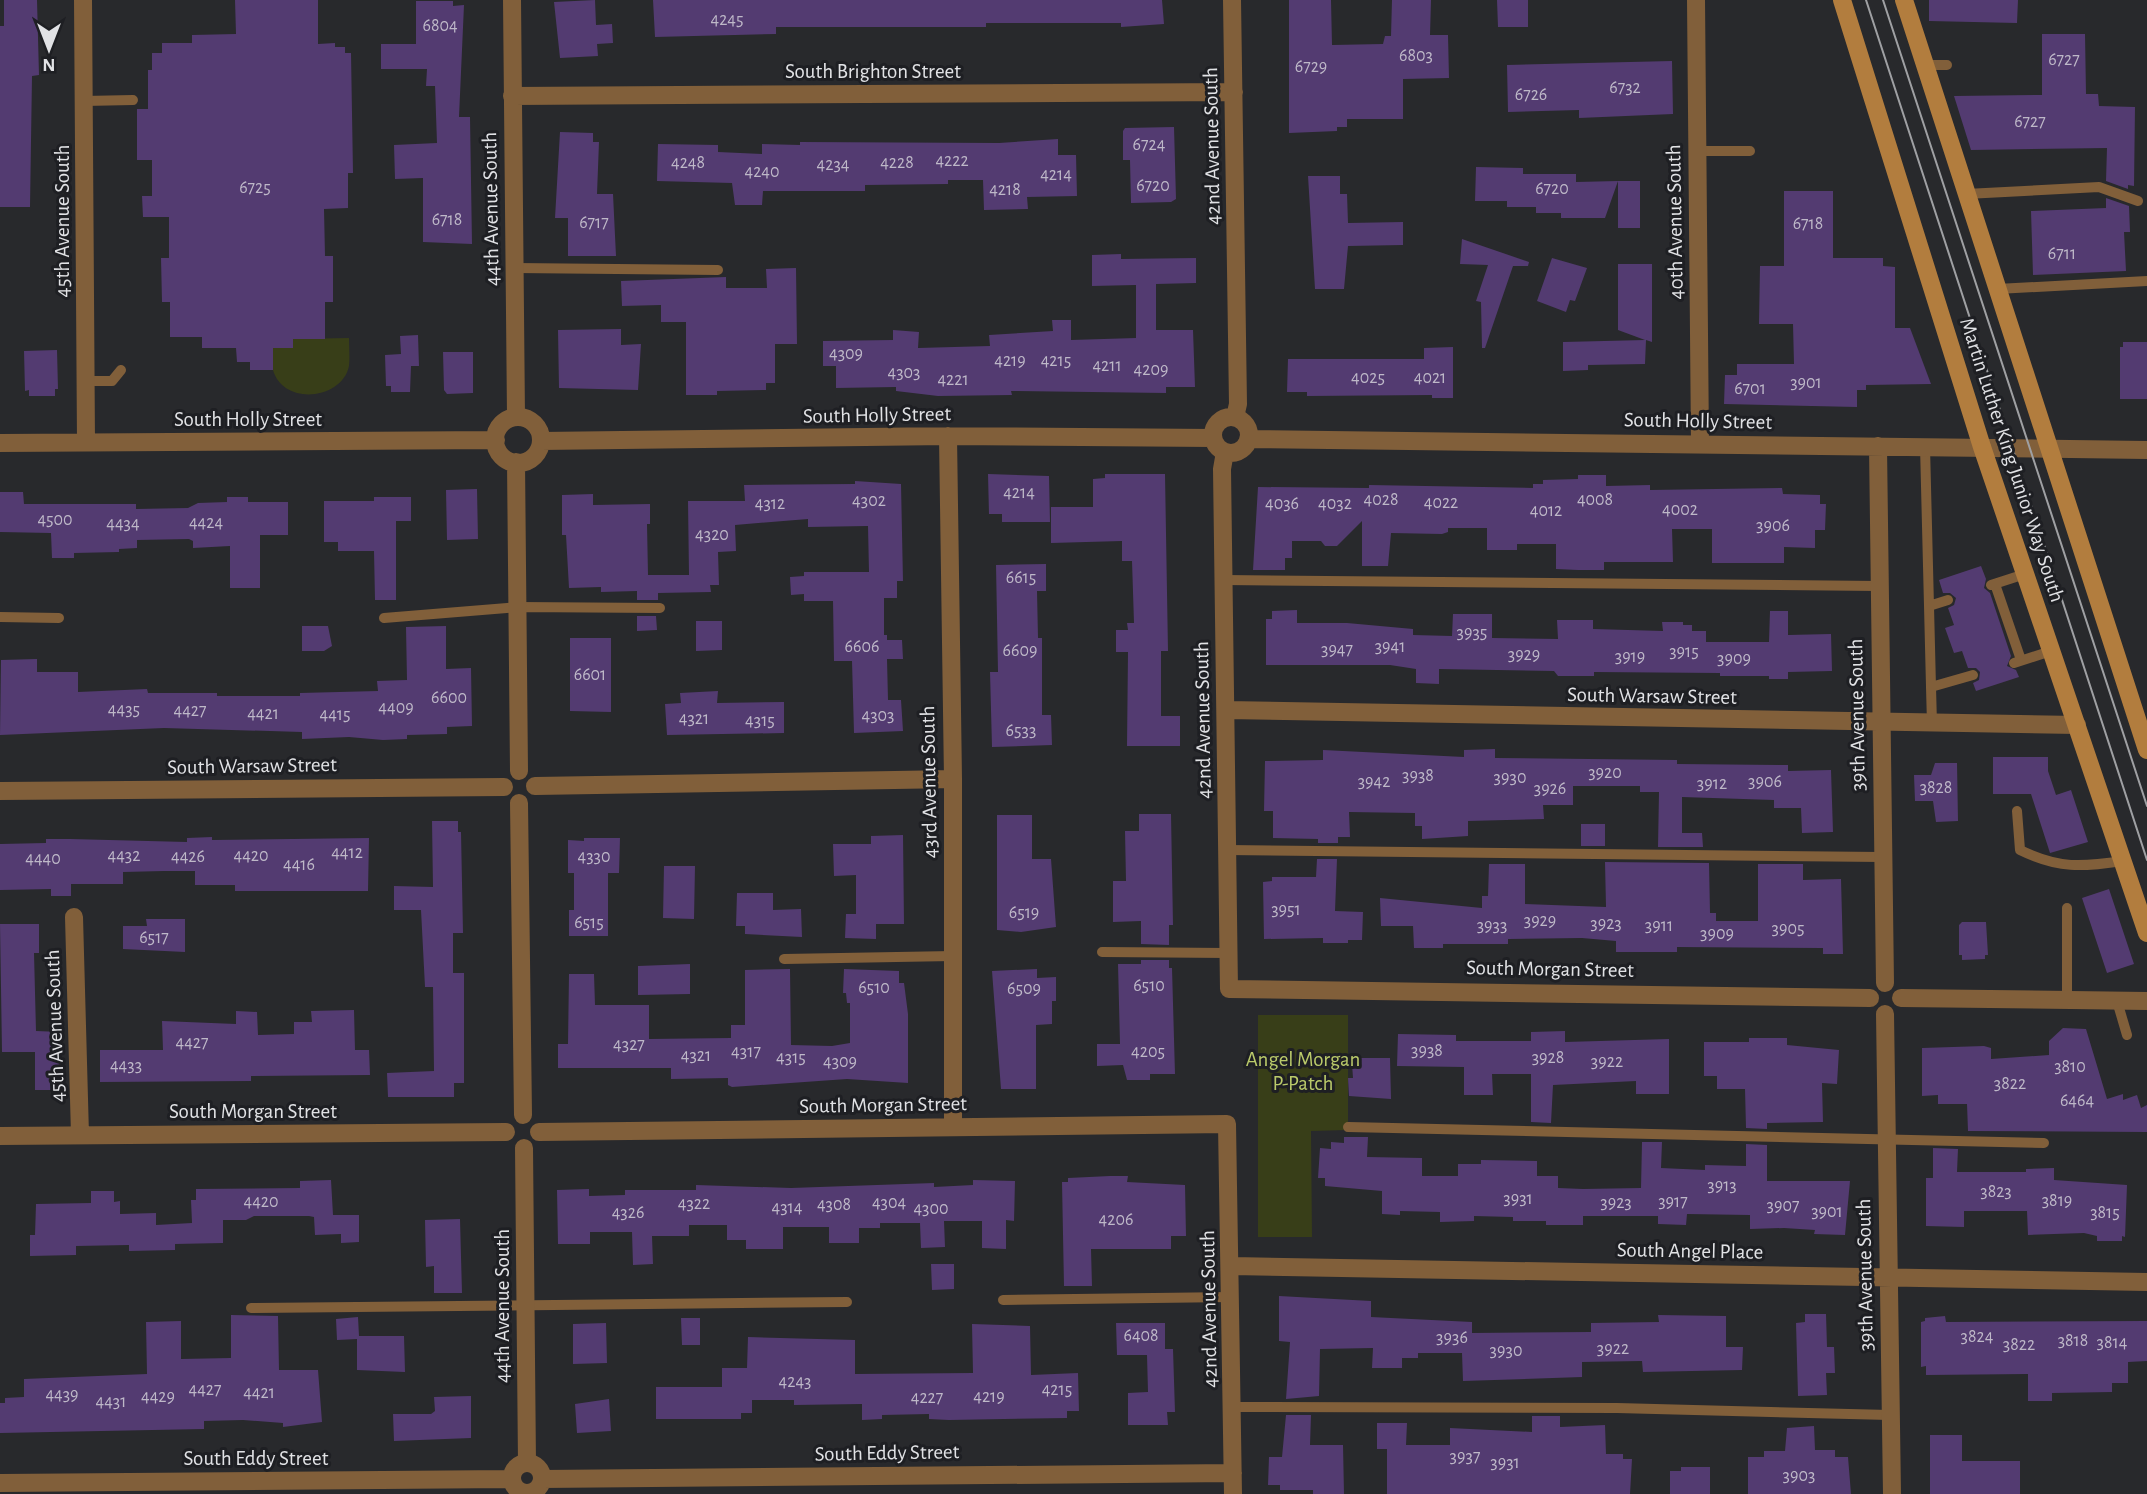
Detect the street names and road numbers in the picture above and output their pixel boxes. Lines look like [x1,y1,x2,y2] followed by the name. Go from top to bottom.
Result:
[785,61,961,82] street label: South Brighton Street
[1200,67,1224,225] street label: 42nd Avenue South
[479,132,503,286] street label: 44th Avenue South
[1663,144,1687,300] street label: 40th Avenue South
[52,145,73,297] street label: 45th Avenue South
[1956,315,2068,605] street label: Martin Luther King Junior Way South
[803,403,952,427] street label: South Holly Street
[174,409,322,430] street label: South Holly Street
[1624,409,1773,433] street label: South Holly Street
[1845,639,1869,791] street label: 39th Avenue South
[1191,641,1215,799] street label: 42nd Avenue South
[1567,684,1737,708] street label: South Warsaw Street
[917,705,941,859] street label: 43rd Avenue South
[167,754,337,778] street label: South Warsaw Street
[42,949,68,1103] street label: 45th Avenue South
[1466,957,1634,981] street label: South Morgan Street
[799,1093,967,1117] street label: South Morgan Street
[169,1101,337,1122] street label: South Morgan Street
[1853,1199,1877,1351] street label: 39th Avenue South
[492,1229,513,1383] street label: 44th Avenue South
[1197,1230,1221,1388] street label: 42nd Avenue South
[1617,1239,1763,1263] street label: South Angel Place
[814,1441,960,1465] street label: South Eddy Street
[184,1448,329,1469] street label: South Eddy Street

